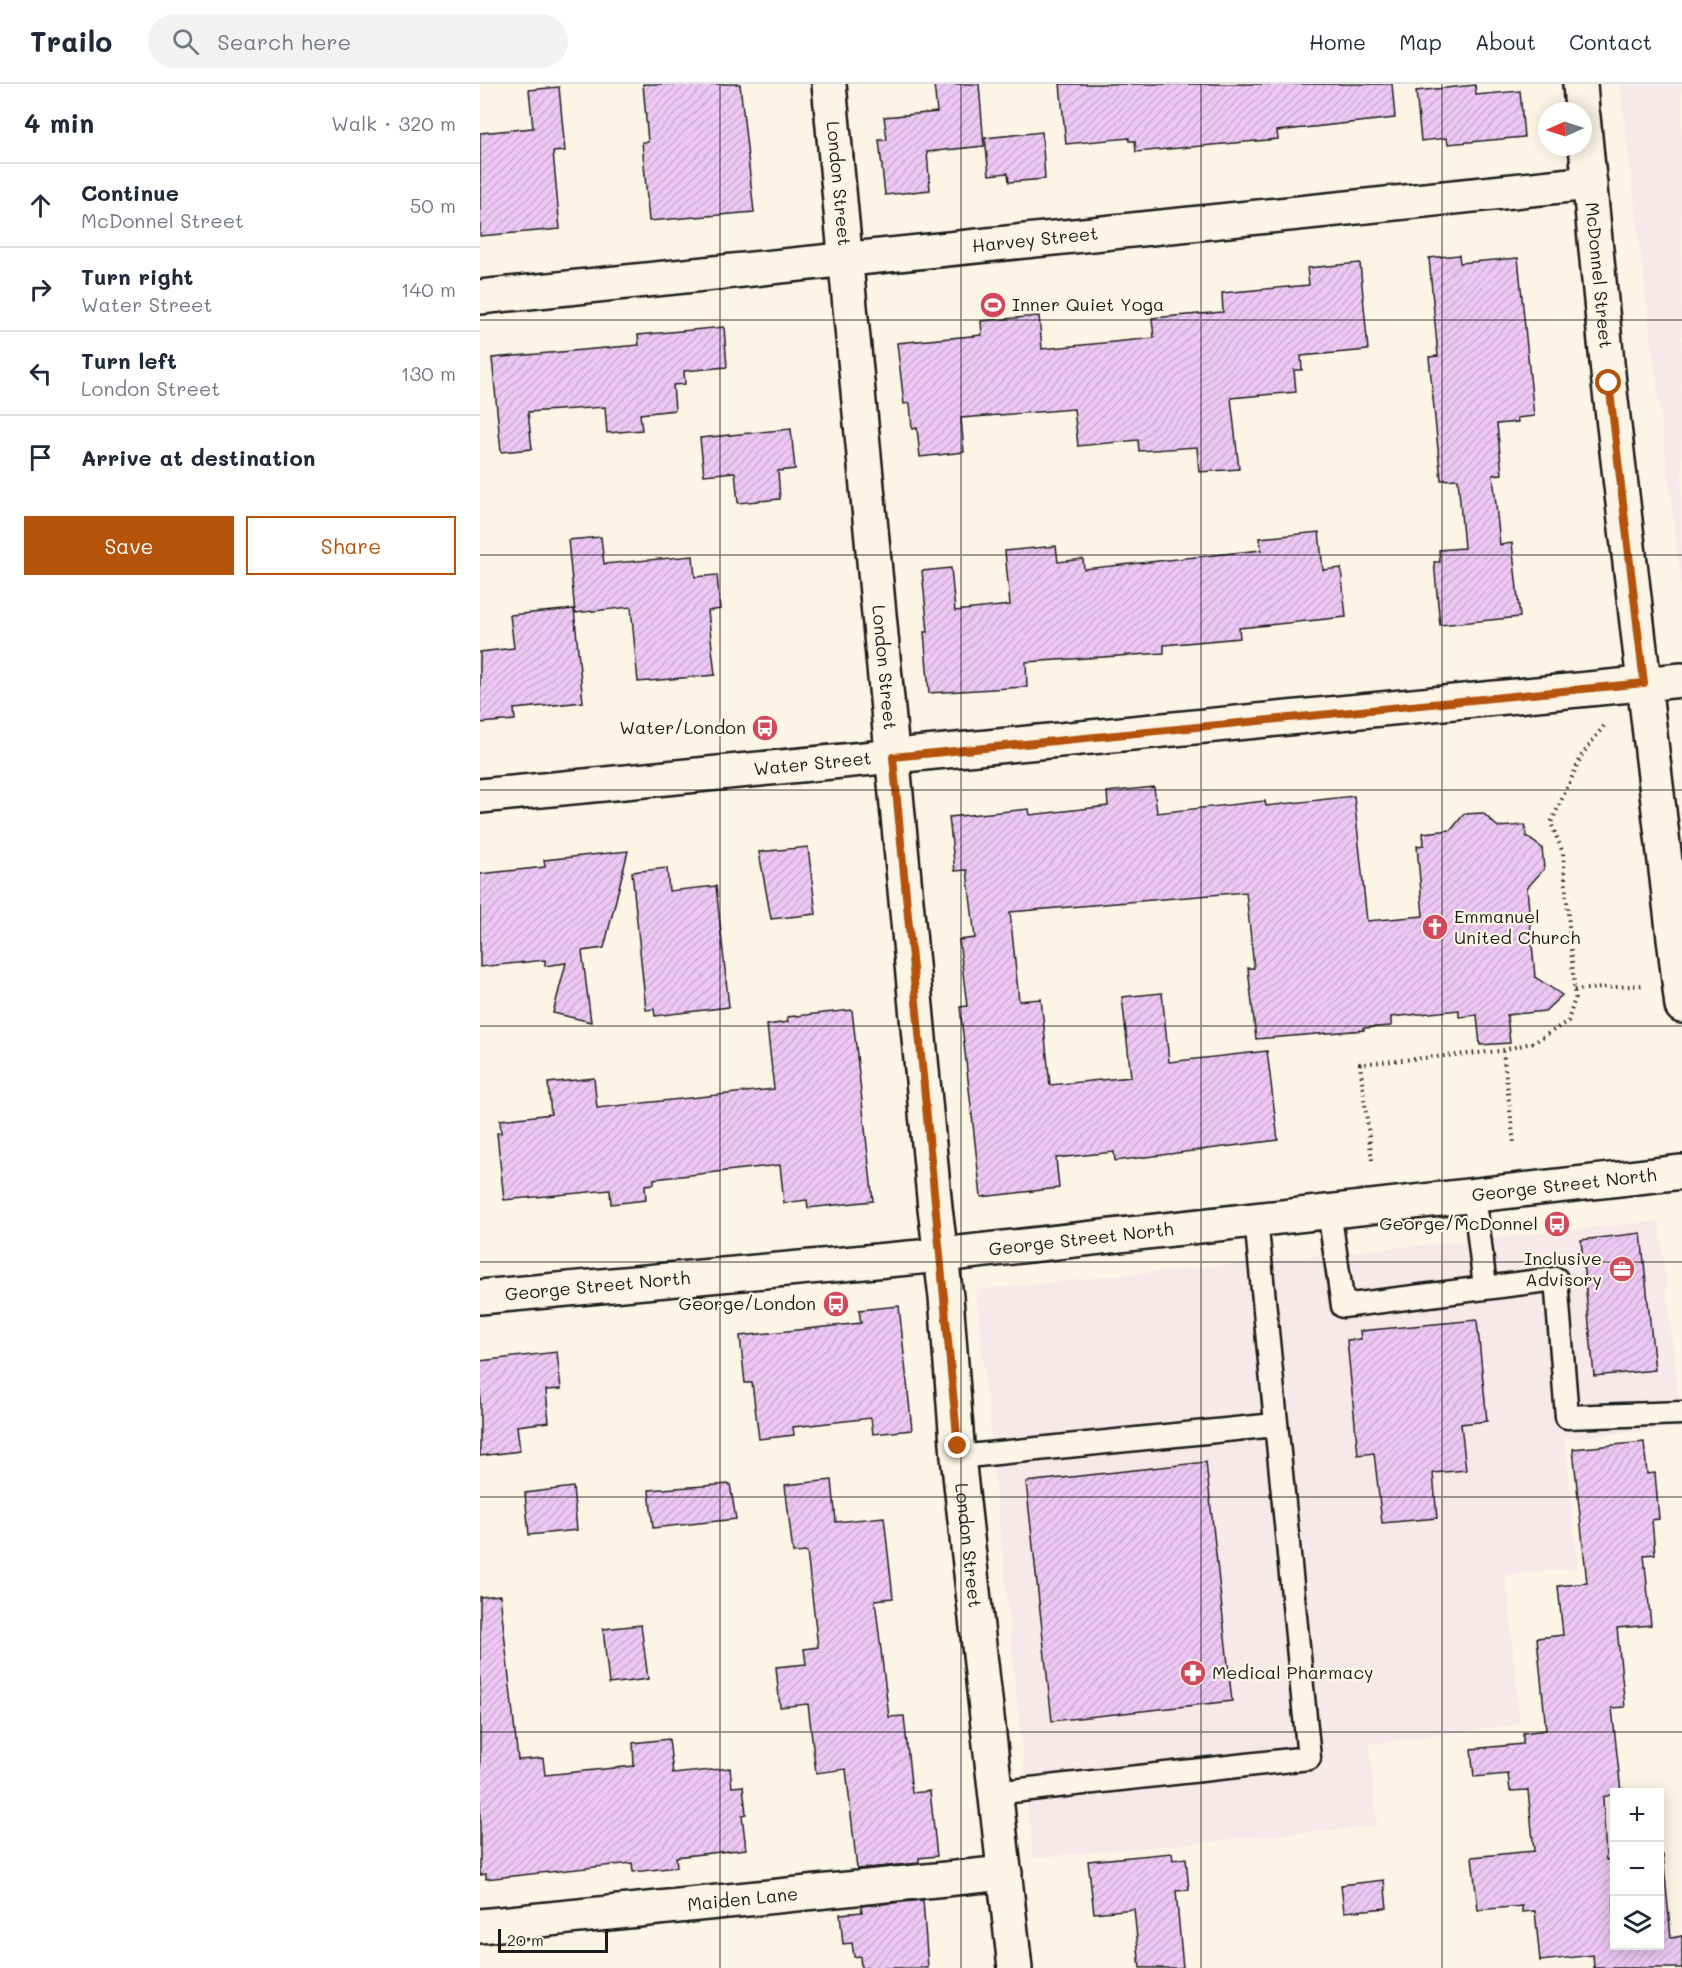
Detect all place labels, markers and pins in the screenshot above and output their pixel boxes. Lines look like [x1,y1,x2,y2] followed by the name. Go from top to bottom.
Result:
[978,290,1008,320] sports icon: Inner Quiet Yoga
[1012,292,1164,316] place label: Inner Quiet Yoga
[750,713,780,743] bus stop icon: Water/London
[619,715,746,739] place label: Water/London
[1454,904,1580,949] place label: Emmanuel United Church
[1420,912,1450,942] church icon: Emmanuel United Church
[1542,1209,1572,1239] bus stop icon: George/McDonnel
[1379,1211,1538,1235] place label: George/McDonnel
[1524,1246,1602,1291] place label: Inclusive Advisory
[1607,1254,1637,1284] office icon: Inclusive Advisory
[821,1289,851,1319] bus stop icon: George/London
[679,1291,816,1315] place label: George/London
[1178,1658,1208,1688] pharmacy icon: Medical Pharmacy
[1212,1660,1373,1684] place label: Medical Pharmacy

